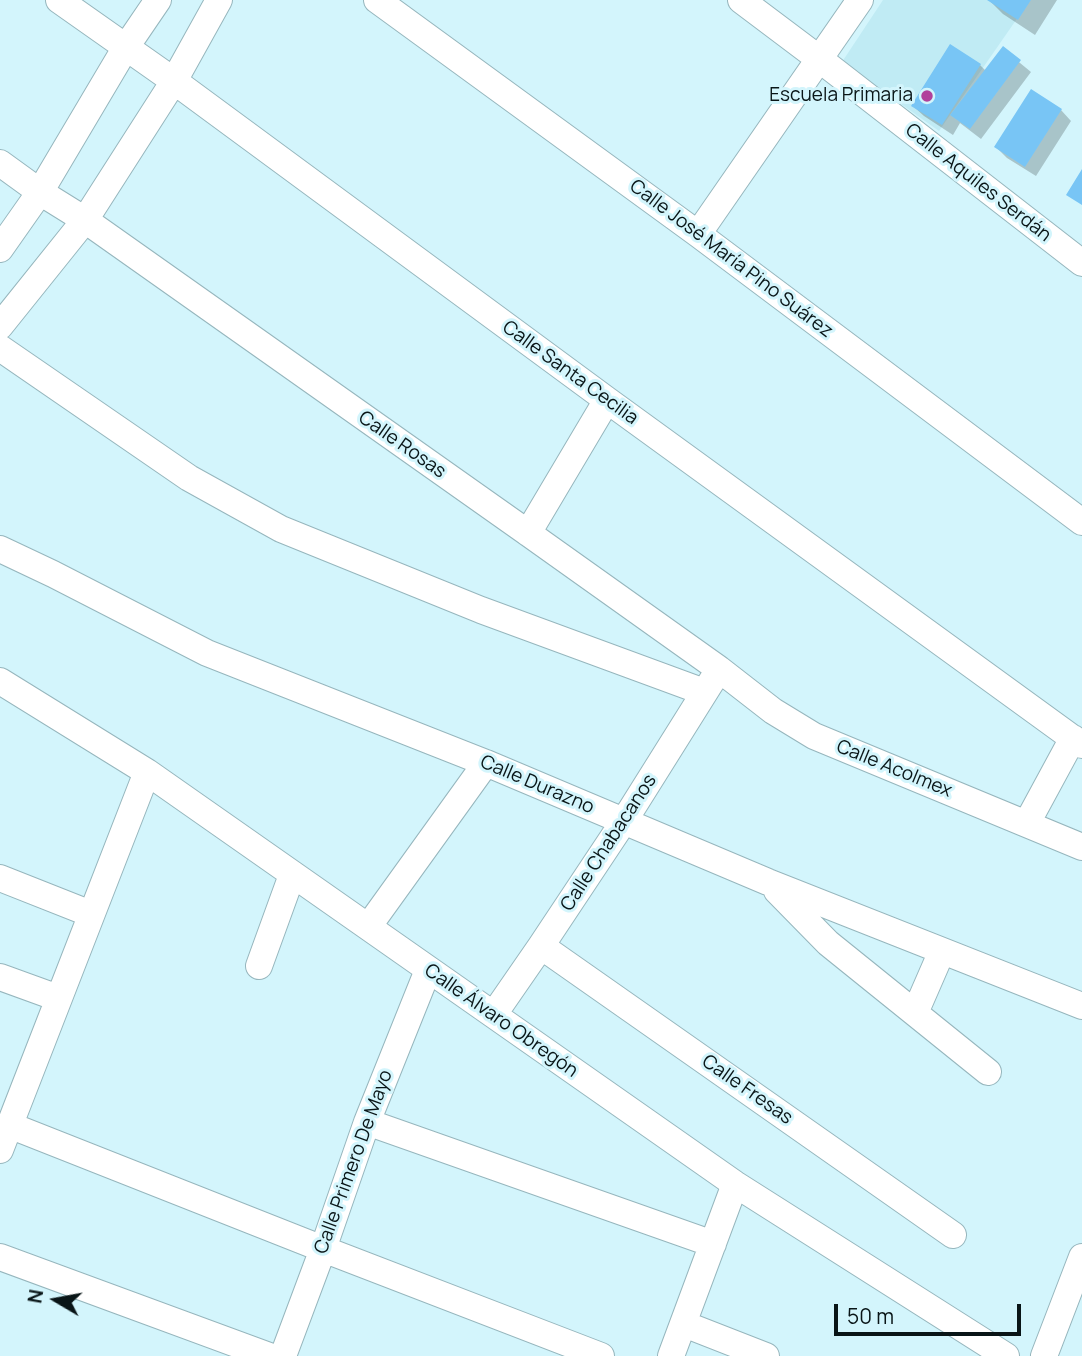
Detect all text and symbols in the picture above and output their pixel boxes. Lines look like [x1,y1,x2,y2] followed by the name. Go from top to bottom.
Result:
[769,85,913,107] place label: Escuela Primaria
[919,88,935,104] marker: Escuela Primaria
[901,119,1055,247] street label: Calle Aquiles Serdán
[625,175,837,343] street label: Calle José María Pino Suárez
[498,316,642,430] street label: Calle Santa Cecilia
[354,407,450,483] street label: Calle Rosas
[833,735,955,803] street label: Calle Acolmex
[477,751,597,819] street label: Calle Durazno
[556,770,662,916] street label: Calle Chabacanos
[420,959,582,1083] street label: Calle Álvaro Obregón
[697,1050,797,1130] street label: Calle Fresas
[310,1067,398,1257] street label: Calle Primero De Mayo
[21,1265,91,1335] north arrow
[21,1287,49,1305] text: N
[837,1290,1024,1334] scale bar
[847,1302,894,1330] text: 50 m

